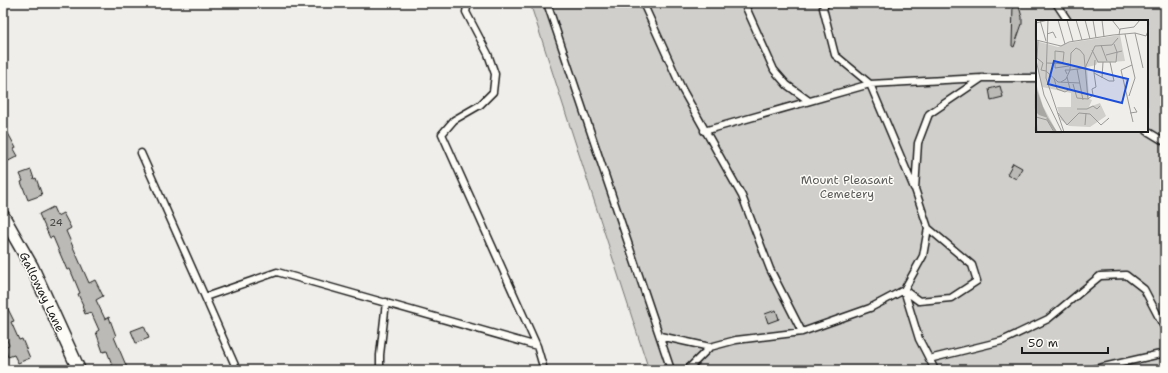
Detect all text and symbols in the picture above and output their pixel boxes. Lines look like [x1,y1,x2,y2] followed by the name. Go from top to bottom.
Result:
[1036,20,1148,132] inset map
[801,172,893,202] park label: Mount Pleasant Cemetery
[49,216,63,229] house number: 24
[16,249,68,335] street label: Galloway Lane
[1022,329,1108,355] scale bar
[1028,335,1058,351] text: 50 m

